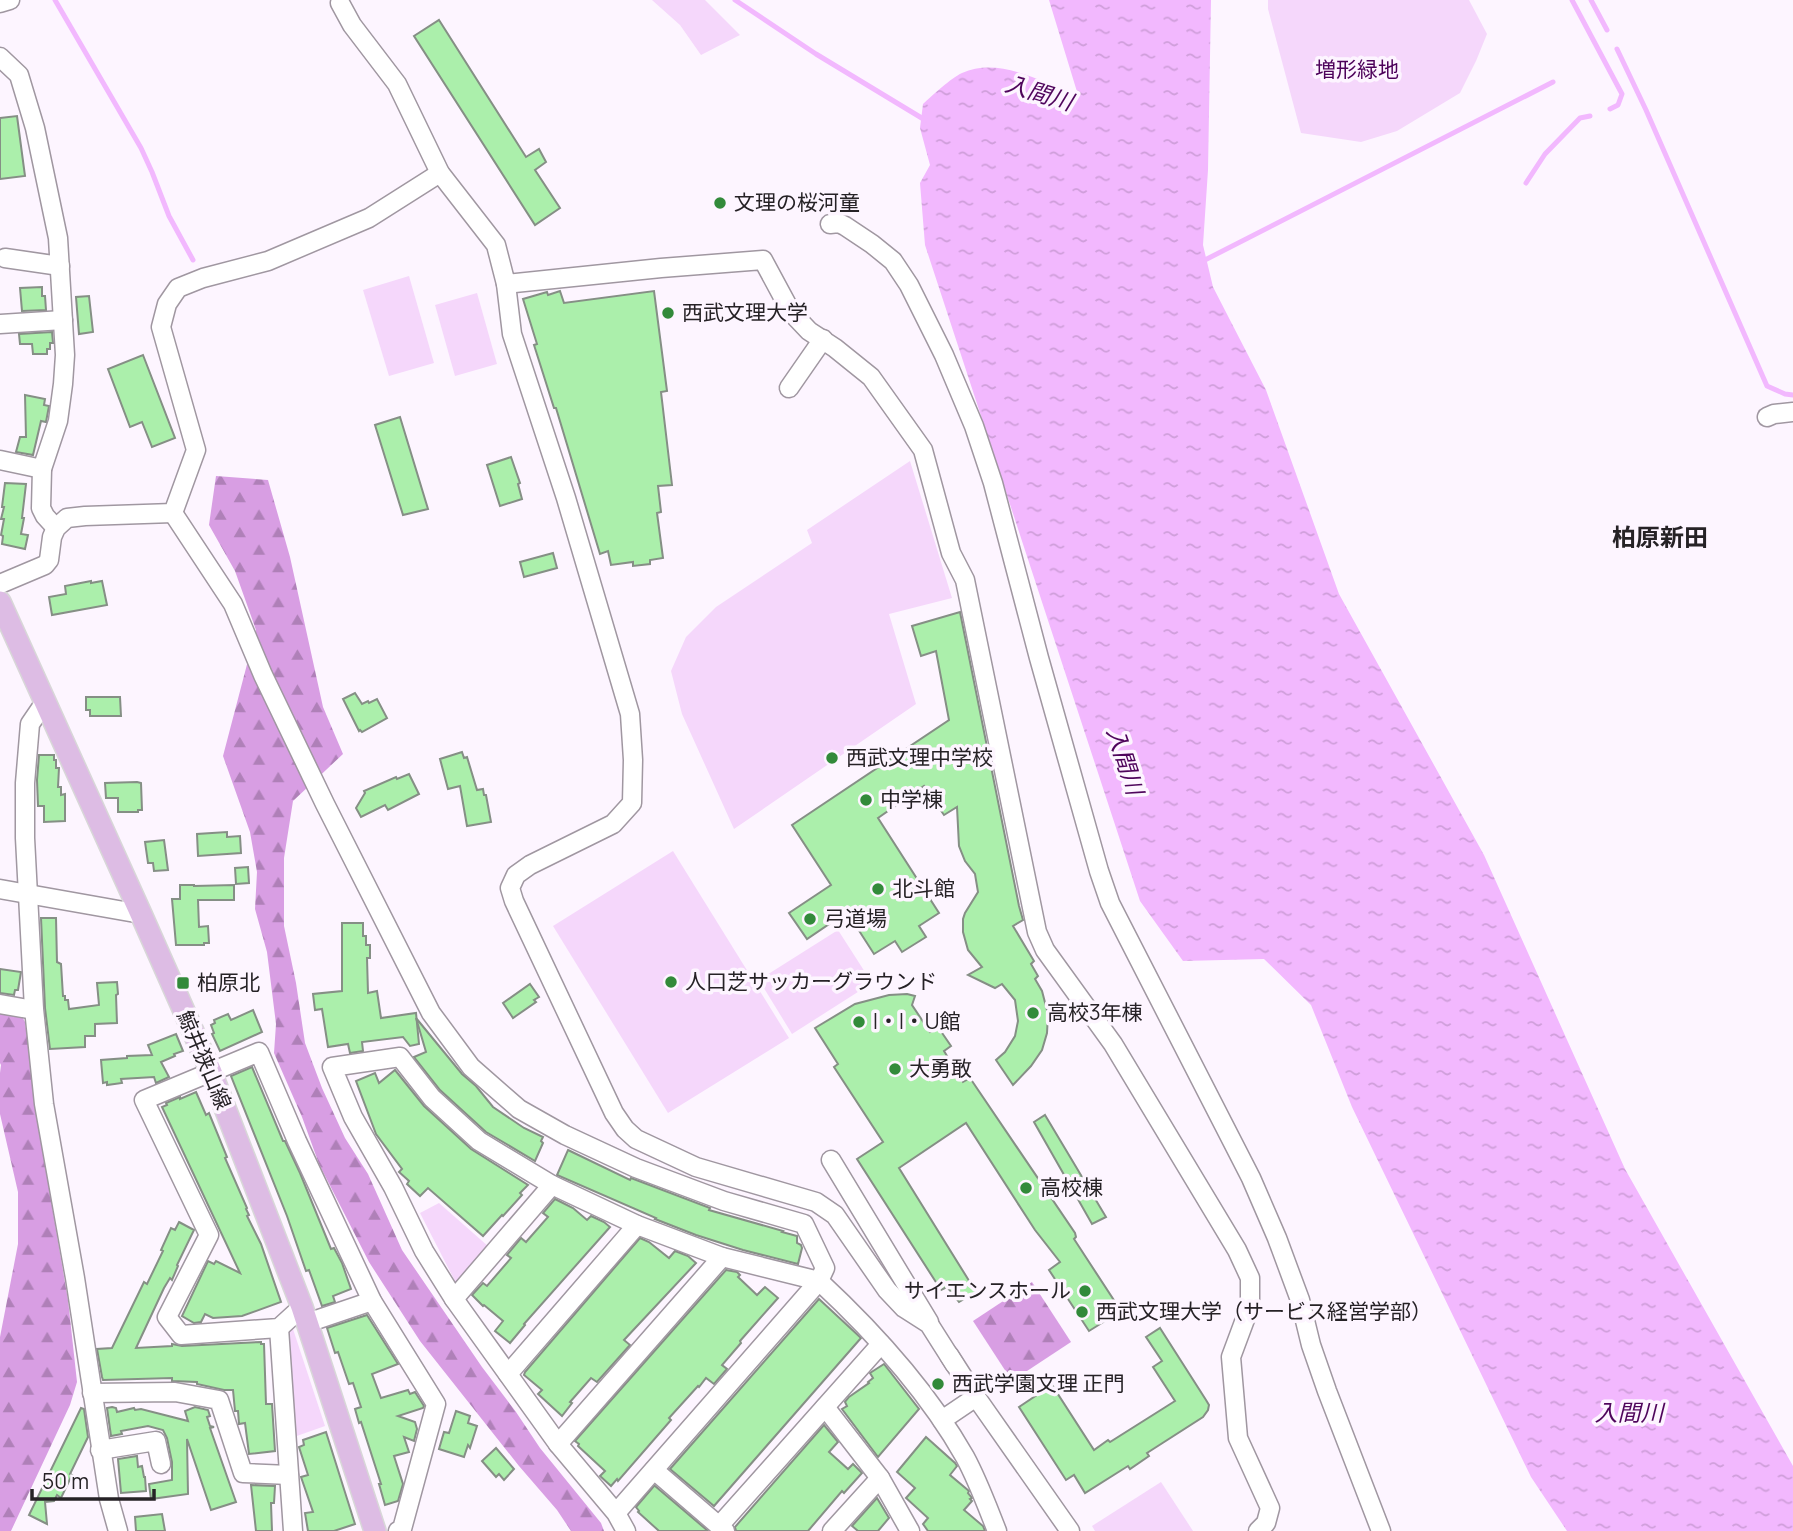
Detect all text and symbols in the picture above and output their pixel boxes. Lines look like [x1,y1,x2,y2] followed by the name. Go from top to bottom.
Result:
[1315,55,1399,83] park label: 増形緑地
[1002,67,1080,118] water label: 入間川
[734,188,860,216] place label: 文理の桜河童
[712,195,728,211] marker: 文理の桜河童
[682,298,808,326] place label: 西武文理大学
[660,305,676,321] marker: 西武文理大学
[1612,520,1708,553] district label: 柏原新田
[1100,723,1153,801] water label: 入間川
[846,743,993,771] place label: 西武文理中学校
[824,750,840,766] marker: 西武文理中学校
[880,785,943,813] place label: 中学棟
[858,792,874,808] marker: 中学棟
[892,874,955,902] place label: 北斗館
[870,881,886,897] marker: 北斗館
[824,904,887,932] place label: 弓道場
[802,911,818,927] marker: 弓道場
[685,967,937,995] place label: 人口芝サッカーグラウンド
[197,968,260,996] place label: 柏原北
[663,974,679,990] marker: 人口芝サッカーグラウンド
[175,975,191,991] marker: 柏原北
[1047,998,1143,1026] place label: 高校3年棟
[1025,1005,1041,1021] marker: 高校3年棟
[172,1006,238,1113] street label: 鯨井狭山線
[873,1007,961,1035] place label: I・I・U館
[851,1014,867,1030] marker: I・I・U館
[909,1054,972,1082] place label: 大勇敢
[887,1061,903,1077] marker: 大勇敢
[1040,1173,1103,1201] place label: 高校棟
[1018,1180,1034,1196] marker: 高校棟
[904,1276,1071,1304] place label: サイエンスホール
[1077,1283,1093,1299] marker: サイエンスホール
[1096,1297,1432,1325] place label: 西武文理大学（サービス経営学部）
[1074,1304,1090,1320] marker: 西武文理大学（サービス経営学部）
[952,1369,1124,1397] place label: 西武学園文理 正門
[930,1376,946,1392] marker: 西武学園文理 正門
[1595,1396,1667,1428] water label: 入間川
[32,1458,154,1502] scale bar
[42,1467,89,1495] text: 50 m

